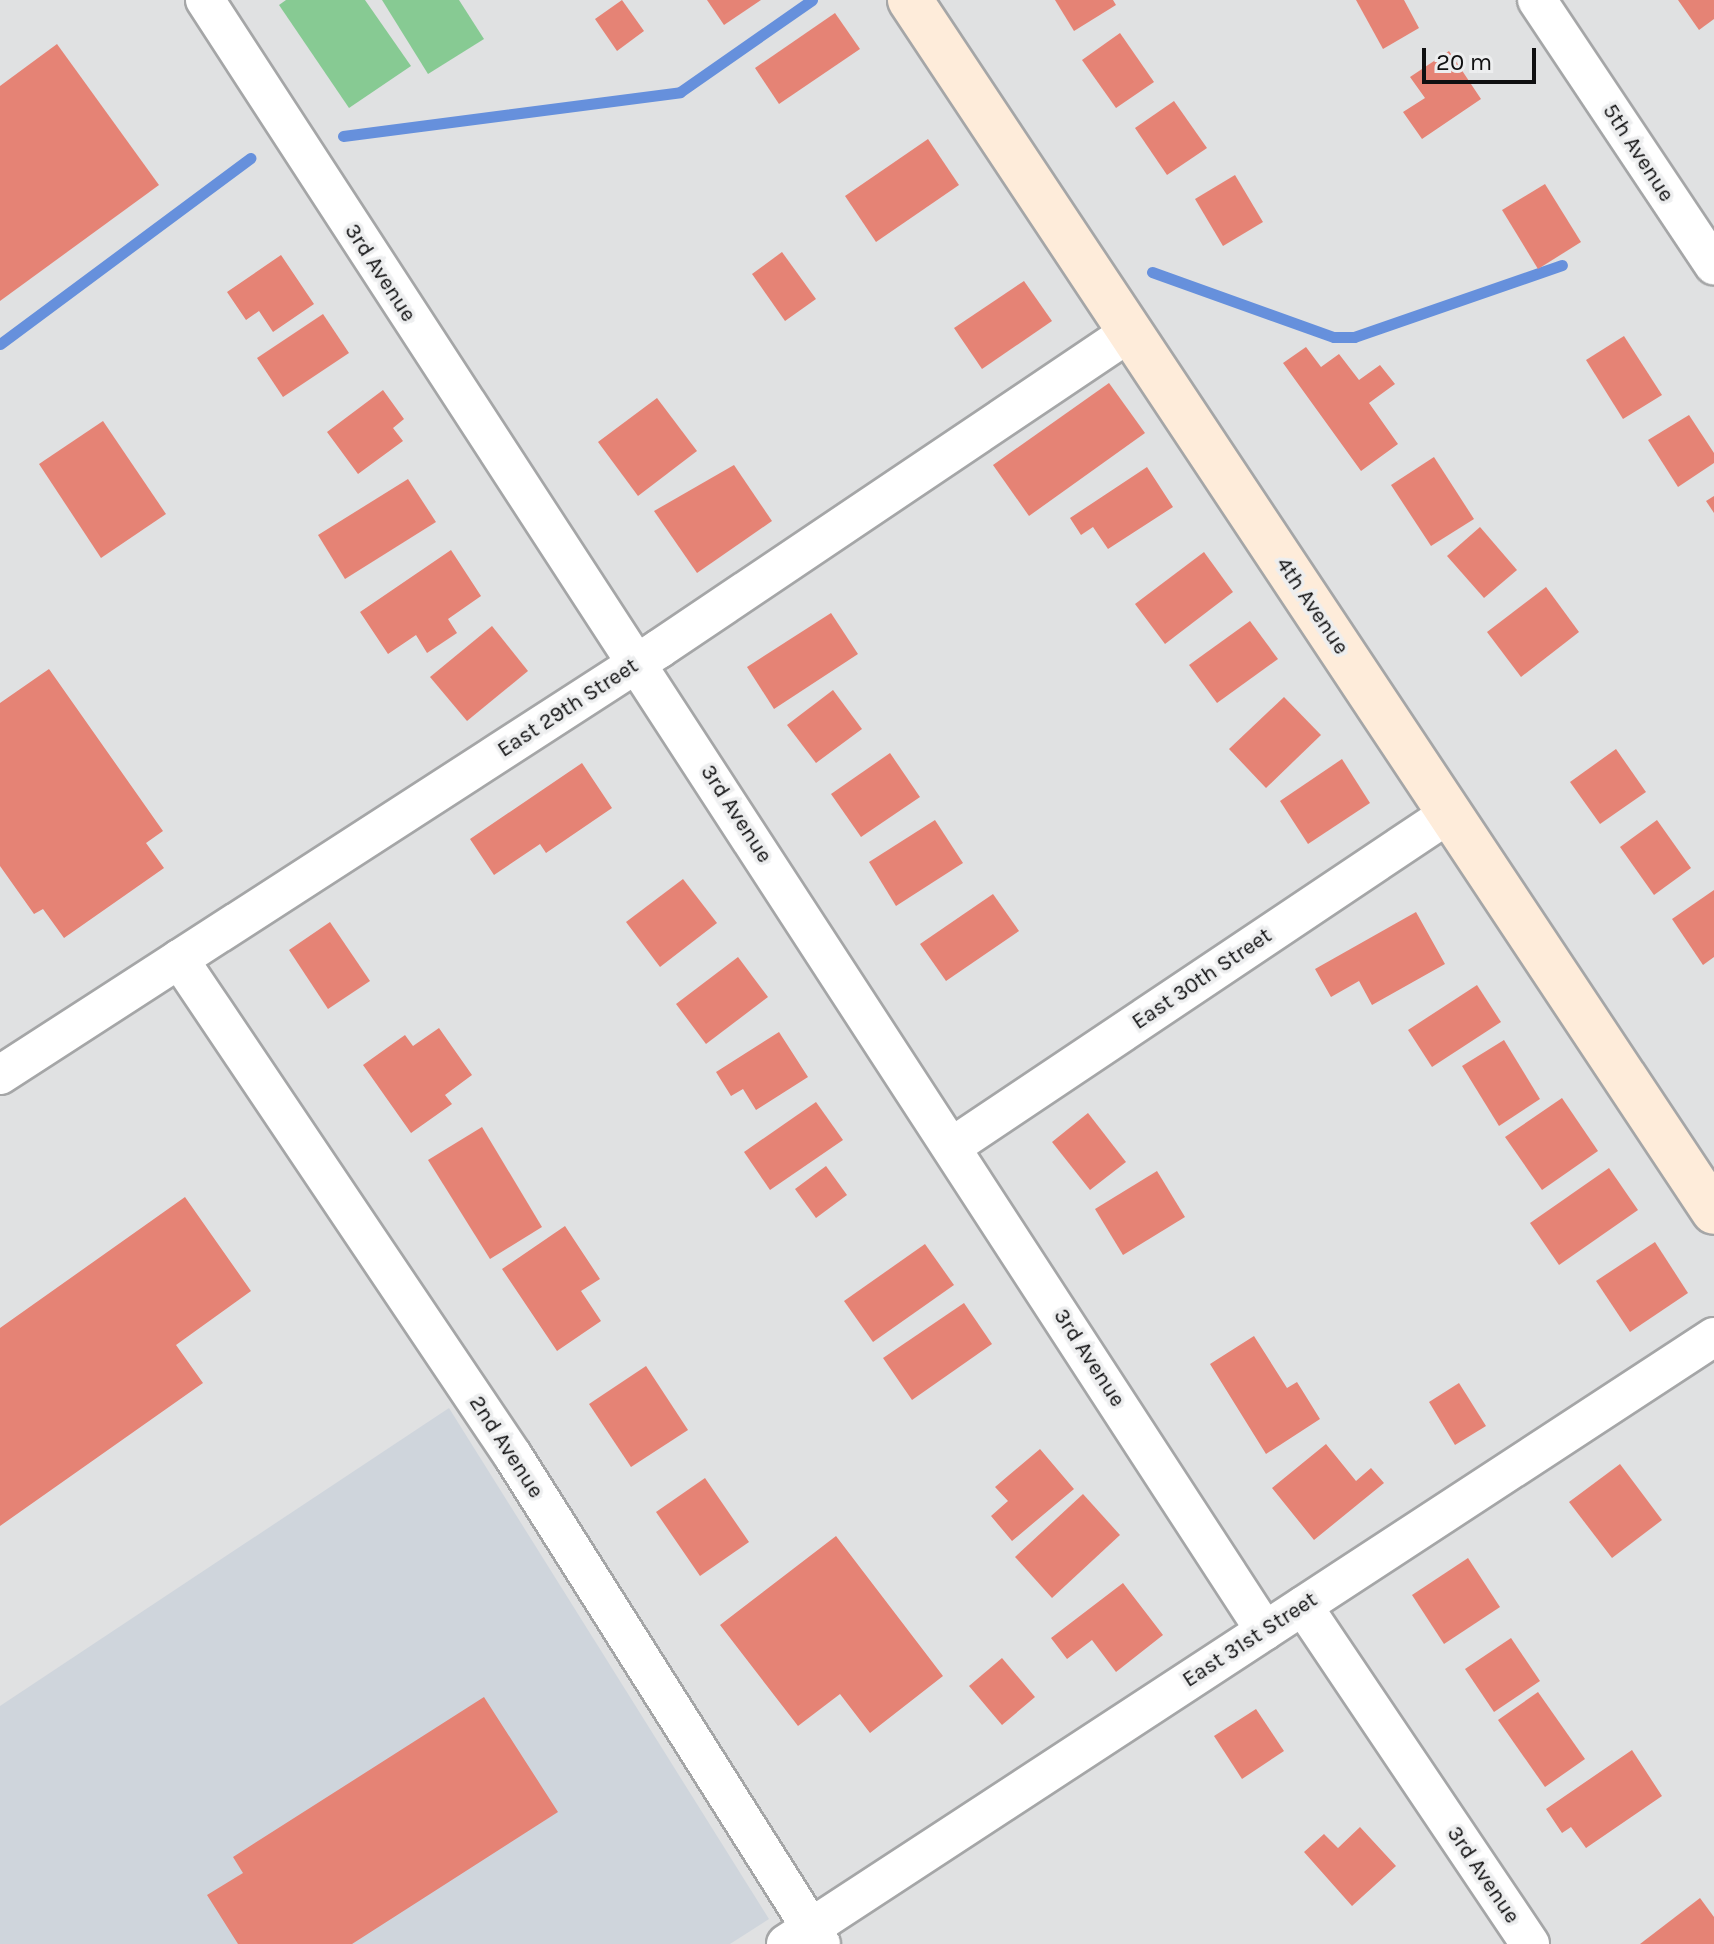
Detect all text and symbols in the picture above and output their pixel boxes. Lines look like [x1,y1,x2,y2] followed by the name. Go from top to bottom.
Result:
[1426,32,1540,82] scale bar
[1436,48,1492,76] text: 20 m
[1597,99,1679,207] street label: 5th Avenue
[339,219,421,327] street label: 3rd Avenue
[1270,552,1354,660] street label: 4th Avenue
[493,653,643,763] street label: East 29th Street
[695,760,777,868] street label: 3rd Avenue
[1127,923,1277,1035] street label: East 30th Street
[1048,1304,1130,1412] street label: 3rd Avenue
[463,1391,549,1503] street label: 2nd Avenue
[1178,1587,1322,1693] street label: East 31st Street
[1441,1821,1525,1929] street label: 3rd Avenue

